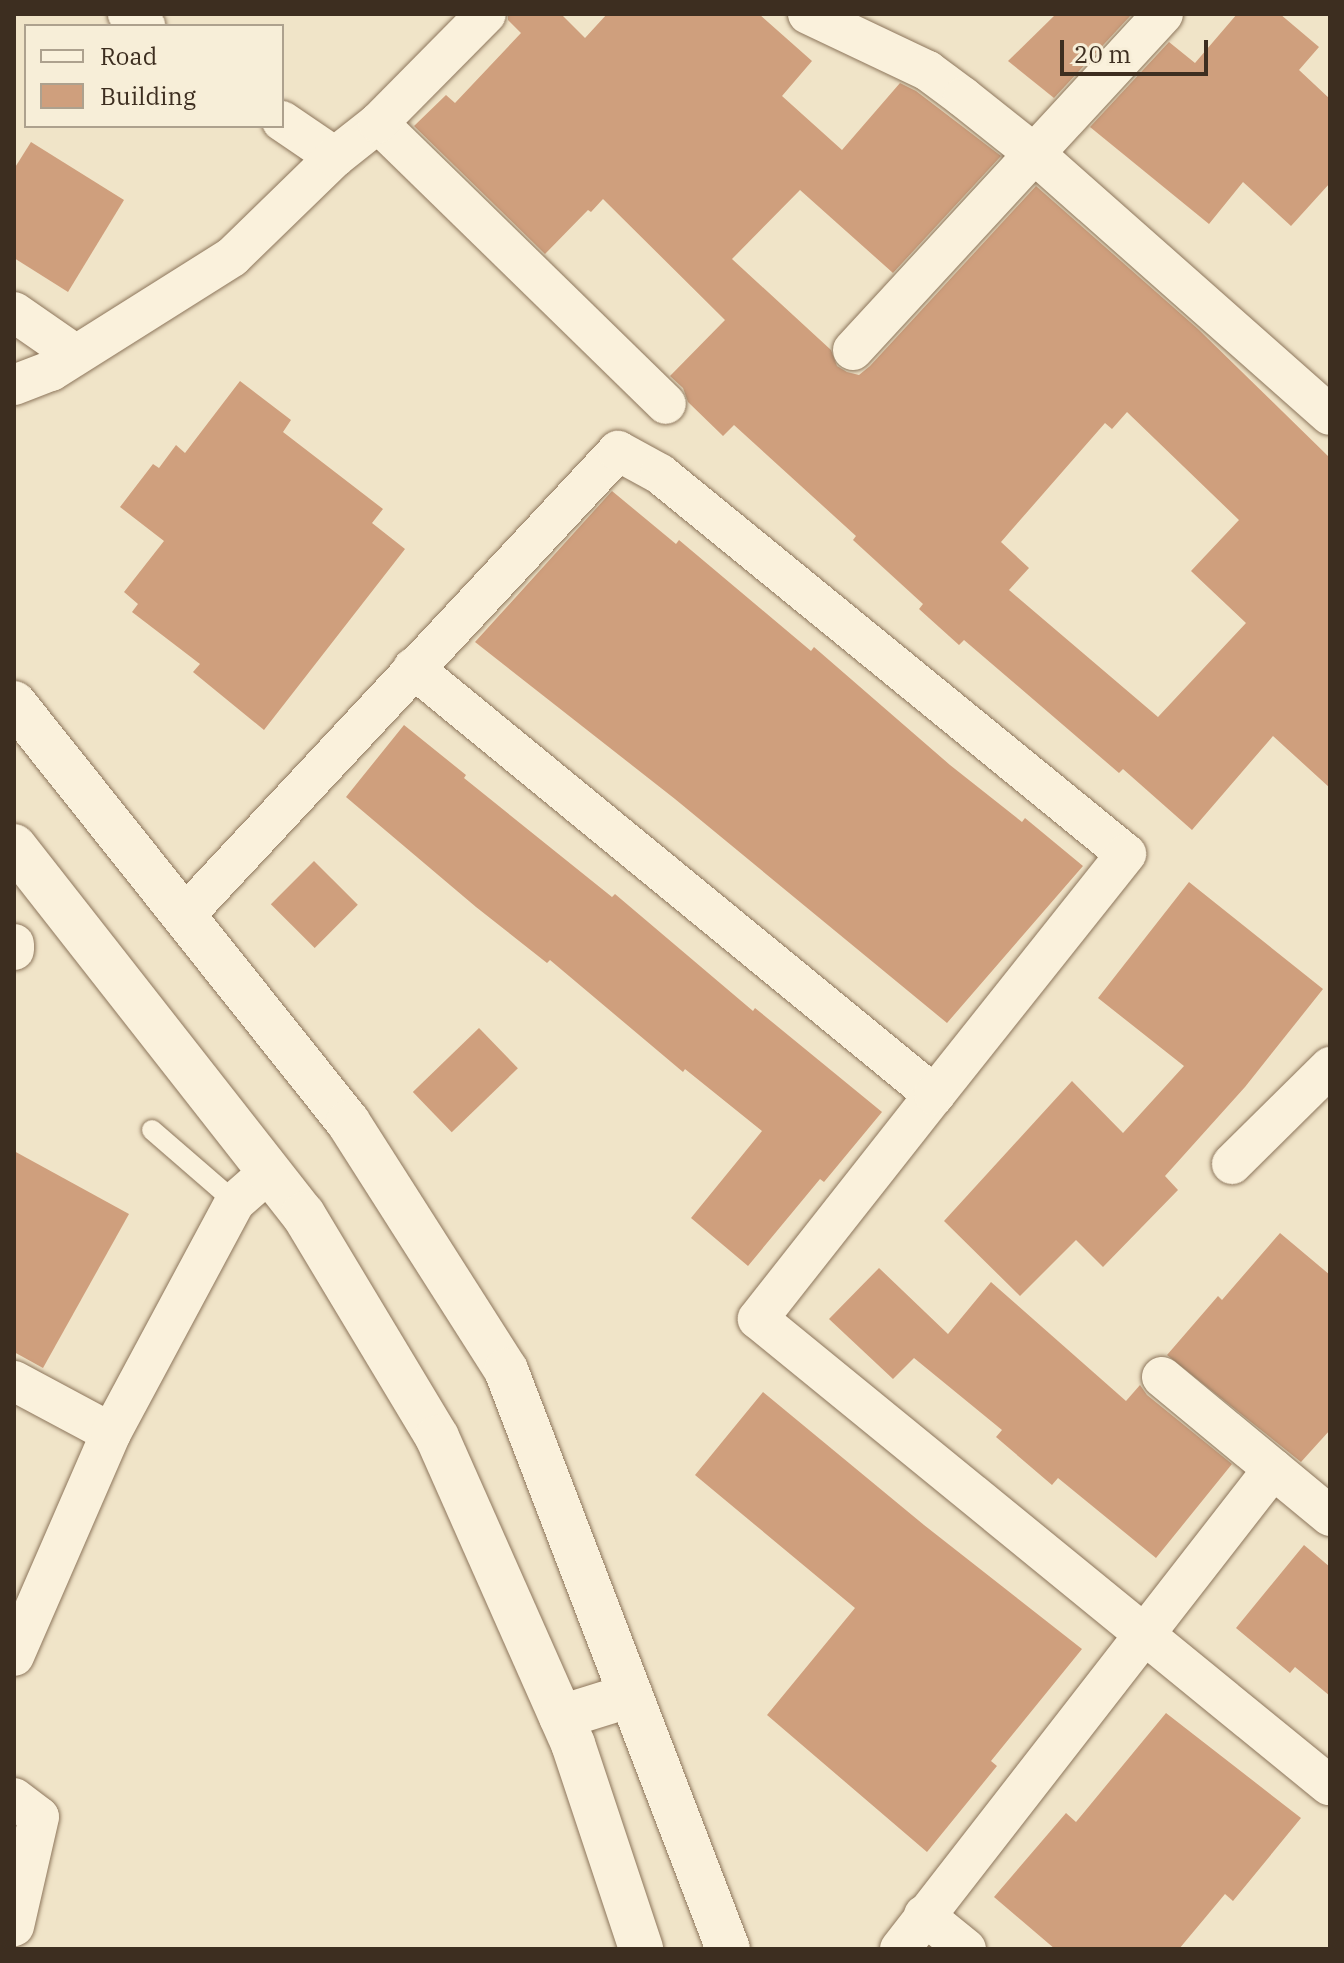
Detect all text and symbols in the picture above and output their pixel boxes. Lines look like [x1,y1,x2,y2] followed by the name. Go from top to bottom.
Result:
[24,24,284,128] legend
[1064,24,1212,74] scale bar
[1074,38,1131,70] text: 20 m
[100,40,157,72] text: Road
[100,80,196,112] text: Building

